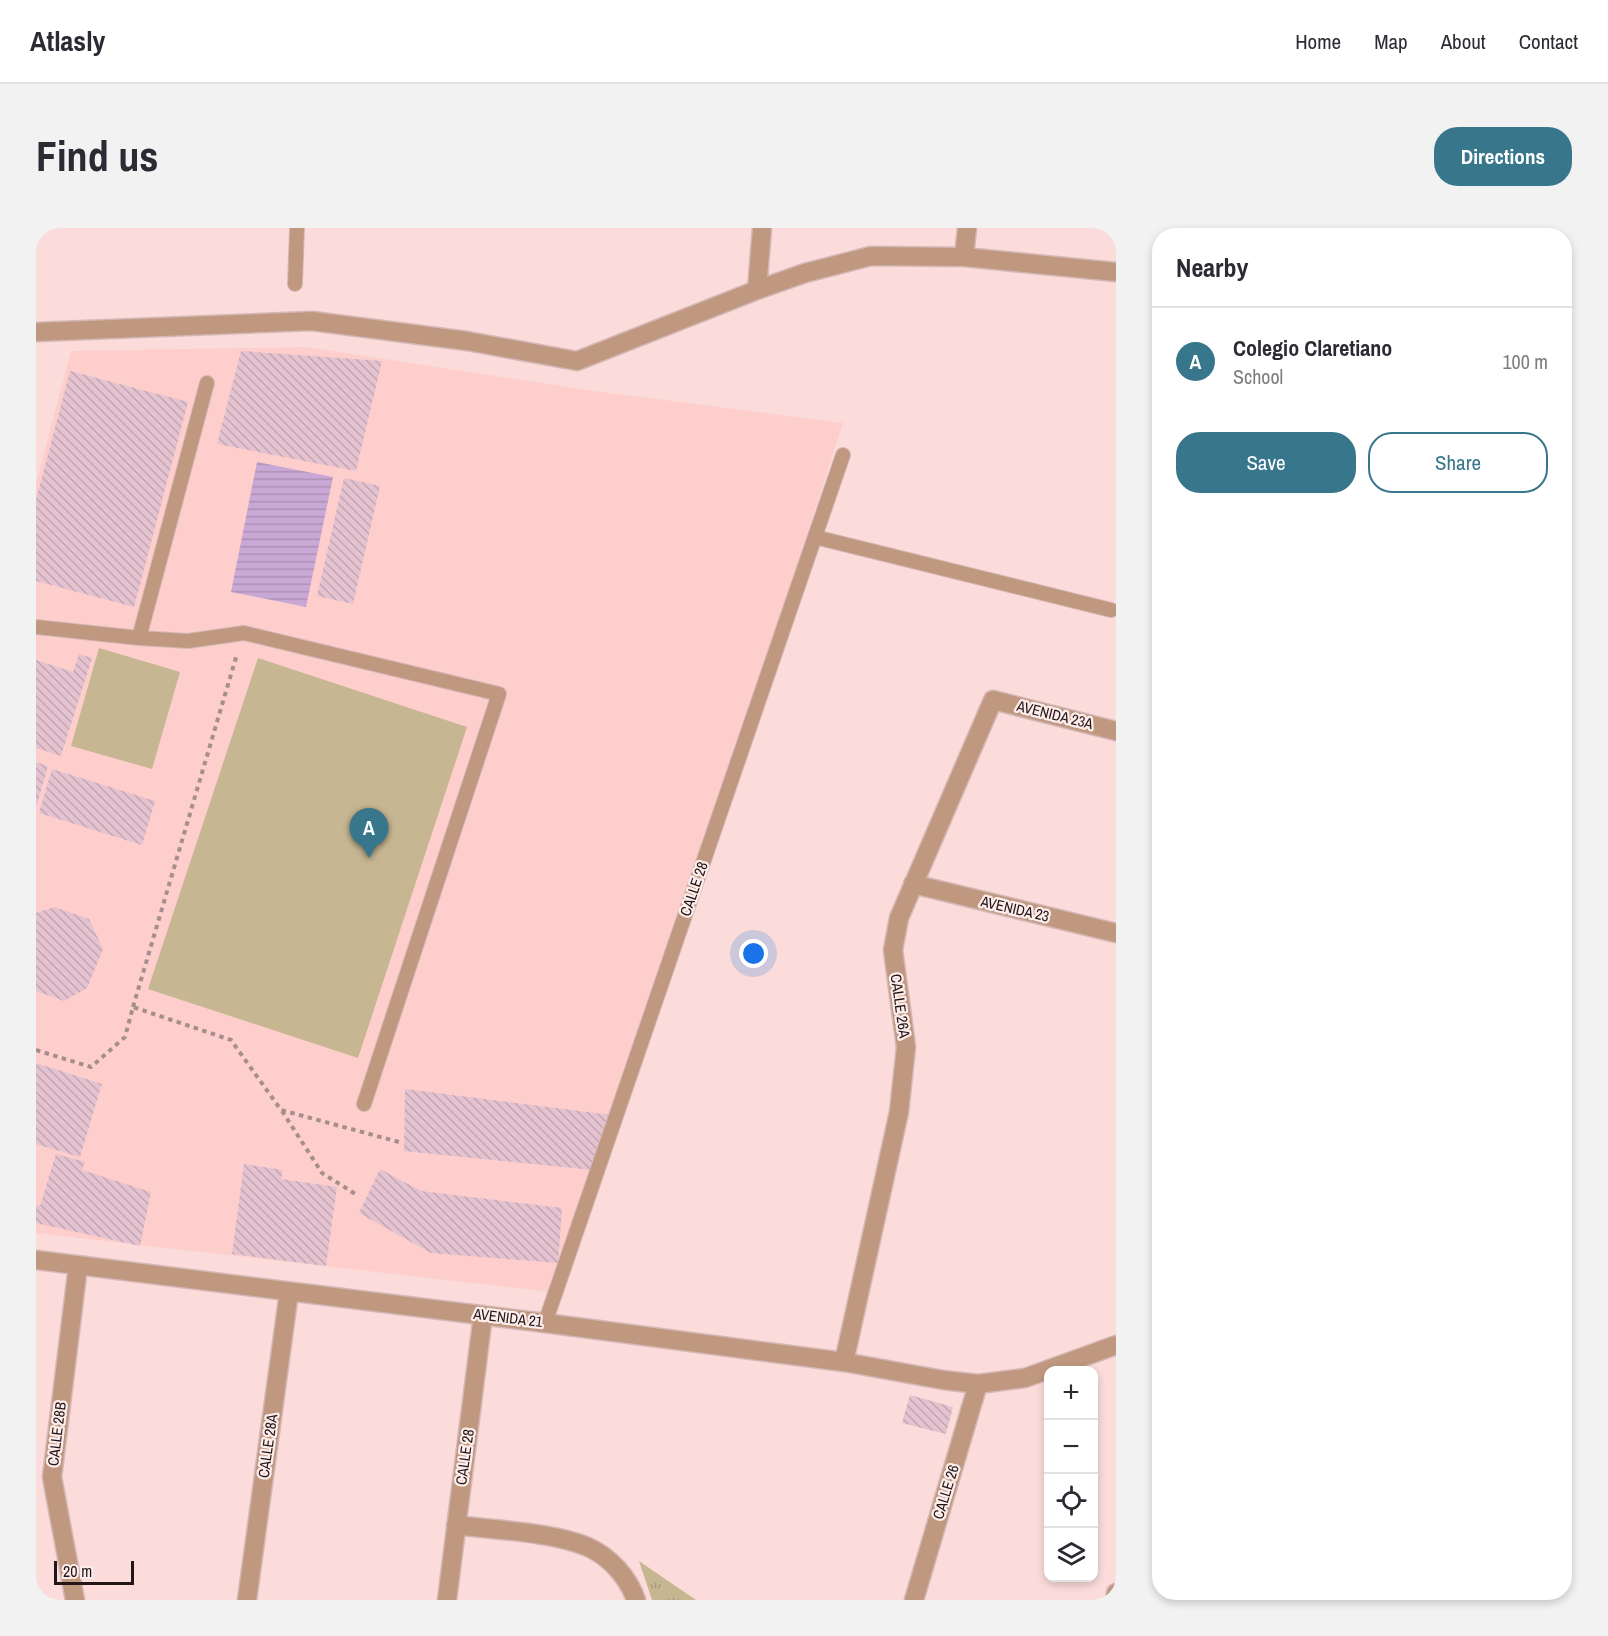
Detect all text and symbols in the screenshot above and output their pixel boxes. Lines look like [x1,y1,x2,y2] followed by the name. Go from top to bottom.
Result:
[30,22,105,60] text: Atlasly
[1295,27,1341,56] text: Home
[1374,27,1408,56] text: Map
[1441,27,1486,56] text: About
[1519,27,1578,56] text: Contact
[1434,127,1572,186] button: Directions
[36,128,158,184] text: Find us
[1176,250,1248,285] text: Nearby
[1233,333,1392,363] text: Colegio Claretiano
[1190,348,1201,375] text: A
[1502,348,1548,375] text: 100 m
[1233,363,1283,390] text: School
[1176,432,1356,493] button: Save
[1368,432,1548,493] button: Share
[1014,695,1096,734] street label: AVENIDA 23A
[350,808,388,858] pin: A
[674,859,713,919] street label: CALLE 28
[978,890,1051,927] street label: AVENIDA 23
[739,939,768,968] your location
[886,973,915,1040] street label: CALLE 26A
[471,1303,544,1332] street label: AVENIDA 21
[1044,1366,1098,1582] map controls
[1044,1366,1098,1420] button: +
[42,1401,71,1467] street label: CALLE 28B
[253,1412,282,1479] street label: CALLE 28A
[1044,1420,1098,1474] button: −
[450,1428,479,1486] street label: CALLE 28
[927,1462,964,1522] street label: CALLE 26
[1044,1474,1098,1528] button: locate
[1044,1528,1098,1582] button: layers
[54,1558,134,1586] scale bar
[63,1560,92,1582] text: 20 m

